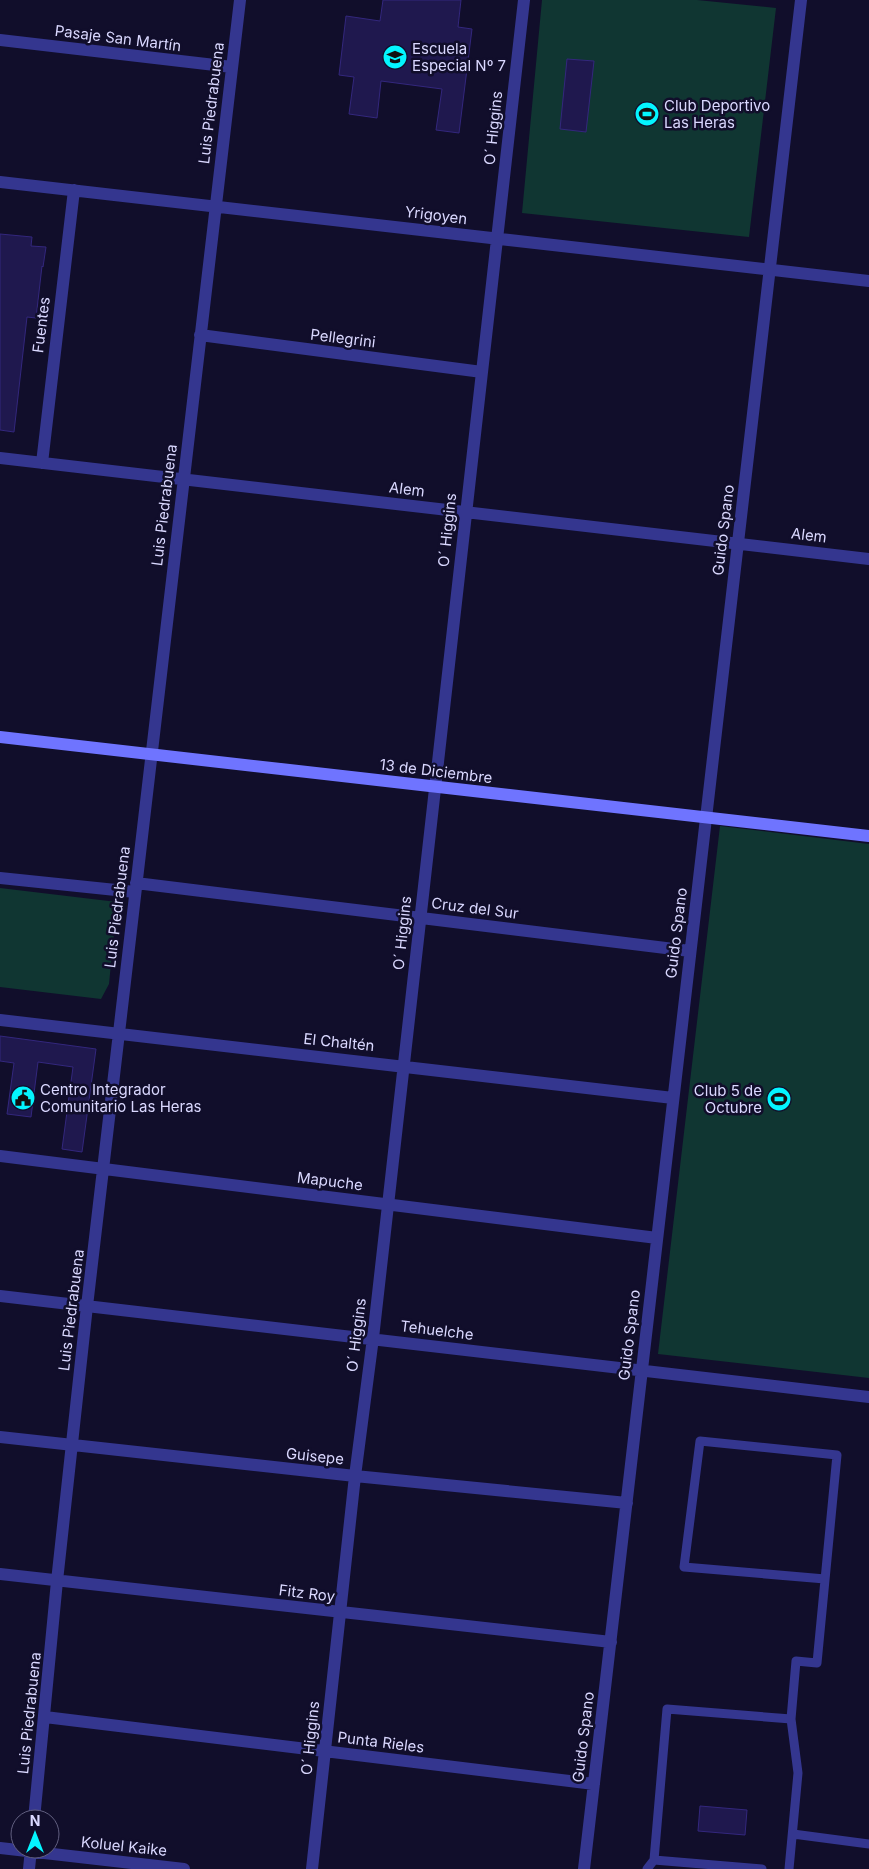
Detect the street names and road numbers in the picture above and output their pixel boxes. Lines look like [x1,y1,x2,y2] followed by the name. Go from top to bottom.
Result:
[54,21,182,55] street label: Pasaje San Martín
[194,41,228,165] street label: Luis Piedrabuena
[480,90,506,166] street label: O´ Higgins
[404,202,468,228] street label: Yrigoyen
[28,296,54,354] street label: Fuentes
[309,325,377,351] street label: Pellegrini
[147,443,181,567] street label: Luis Piedrabuena
[388,477,426,501] street label: Alem
[708,484,738,576] street label: Guido Spano
[434,492,460,568] street label: O´ Higgins
[790,523,828,547] street label: Alem
[378,755,494,787] street label: 13 de Diciembre
[100,845,134,969] street label: Luis Piedrabuena
[661,887,691,979] street label: Guido Spano
[430,893,520,923] street label: Cruz del Sur
[389,895,415,971] street label: O´ Higgins
[303,1029,375,1055] street label: El Chaltén
[296,1168,364,1194] street label: Mapuche
[54,1248,88,1372] street label: Luis Piedrabuena
[614,1289,644,1381] street label: Guido Spano
[342,1297,370,1373] street label: O´ Higgins
[399,1316,475,1344] street label: Tehuelche
[285,1444,345,1468] street label: Guisepe
[278,1580,337,1606] street label: Fitz Roy
[13,1651,45,1775] street label: Luis Piedrabuena
[568,1691,598,1783] street label: Guido Spano
[297,1700,323,1776] street label: O´ Higgins
[337,1727,426,1757] street label: Punta Rieles
[80,1832,168,1860] street label: Koluel Kaike

